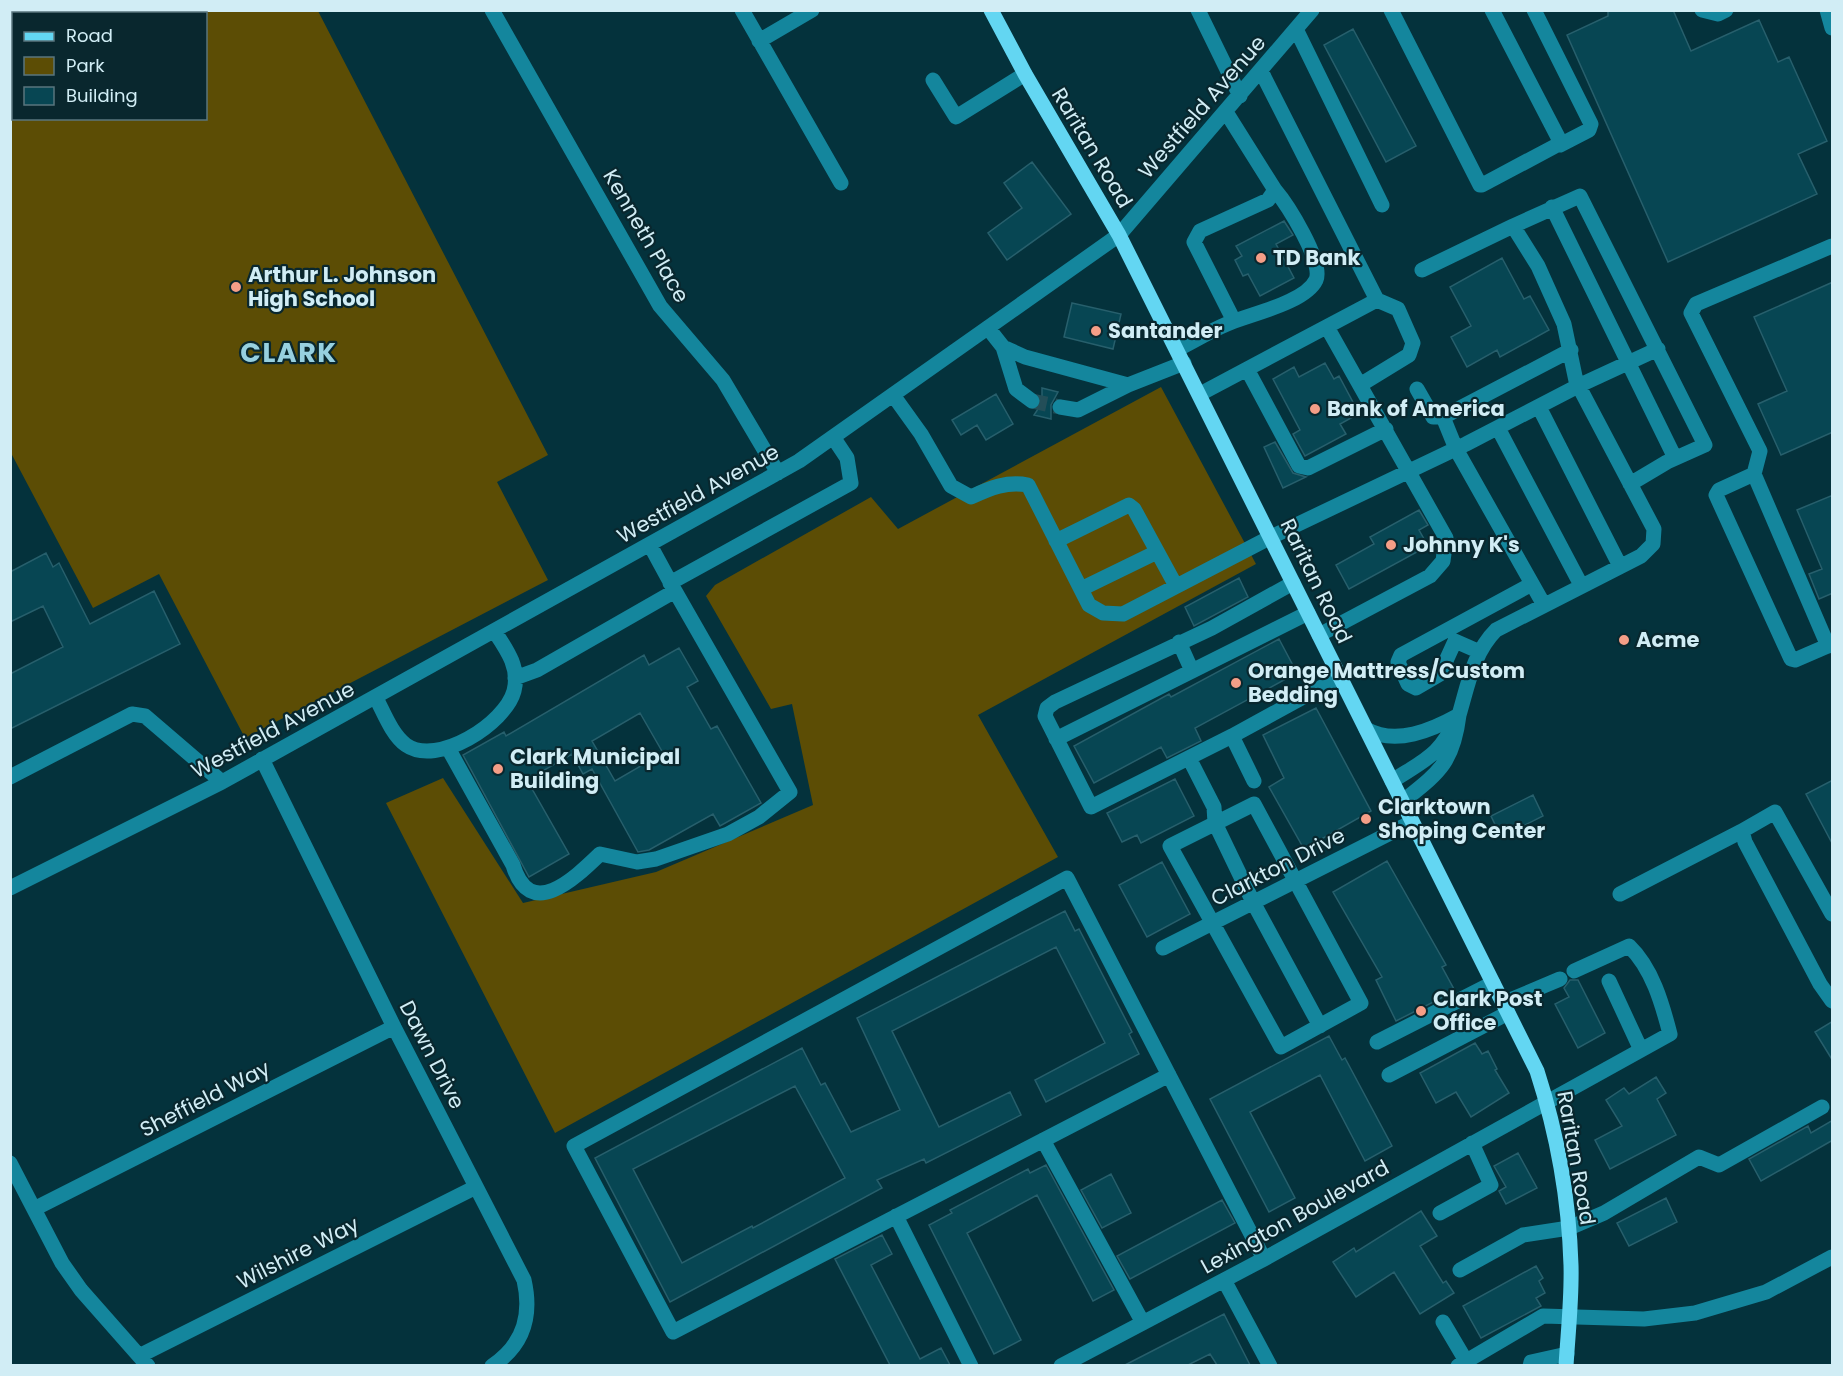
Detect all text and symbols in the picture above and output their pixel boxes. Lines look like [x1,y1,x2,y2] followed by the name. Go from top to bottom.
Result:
[12,12,207,120] legend
[66,23,113,48] text: Road
[1131,29,1272,185] street label: Westfield Avenue
[66,53,105,78] text: Park
[1045,82,1140,213] street label: Raritan Road
[66,83,138,108] text: Building
[597,164,696,308] street label: Kenneth Place
[1273,243,1360,272] place label: TD Bank
[1254,251,1268,265] marker: TD Bank
[248,260,436,313] place label: Arthur L. Johnson High School
[229,280,243,294] marker: Arthur L. Johnson High School
[1108,316,1222,345] place label: Santander
[1089,324,1103,338] marker: Santander
[240,334,338,371] district label: CLARK
[1327,394,1505,423] place label: Bank of America
[1308,402,1322,416] marker: Bank of America
[612,437,784,550] street label: Westfield Avenue
[1274,514,1359,648] street label: Raritan Road
[1403,530,1520,559] place label: Johnny K's
[1384,538,1398,552] marker: Johnny K's
[1636,625,1699,654] place label: Acme
[1617,633,1631,647] marker: Acme
[1248,656,1525,709] place label: Orange Mattress/Custom Bedding
[186,674,360,785] street label: Westfield Avenue
[1229,676,1243,690] marker: Orange Mattress/Custom Bedding
[510,742,680,795] place label: Clark Municipal Building
[491,762,505,776] marker: Clark Municipal Building
[1378,792,1545,845] place label: Clarktown Shoping Center
[1359,812,1373,826] marker: Clarktown Shoping Center
[1206,820,1350,913] street label: Clarkton Drive
[1433,984,1543,1037] place label: Clark Post Office
[393,996,472,1114] street label: Dawn Drive
[1414,1004,1428,1018] marker: Clark Post Office
[135,1053,275,1144] street label: Sheffield Way
[1550,1089,1603,1227] street label: Raritan Road
[1195,1153,1394,1280] street label: Lexington Boulevard
[232,1209,364,1296] street label: Wilshire Way

